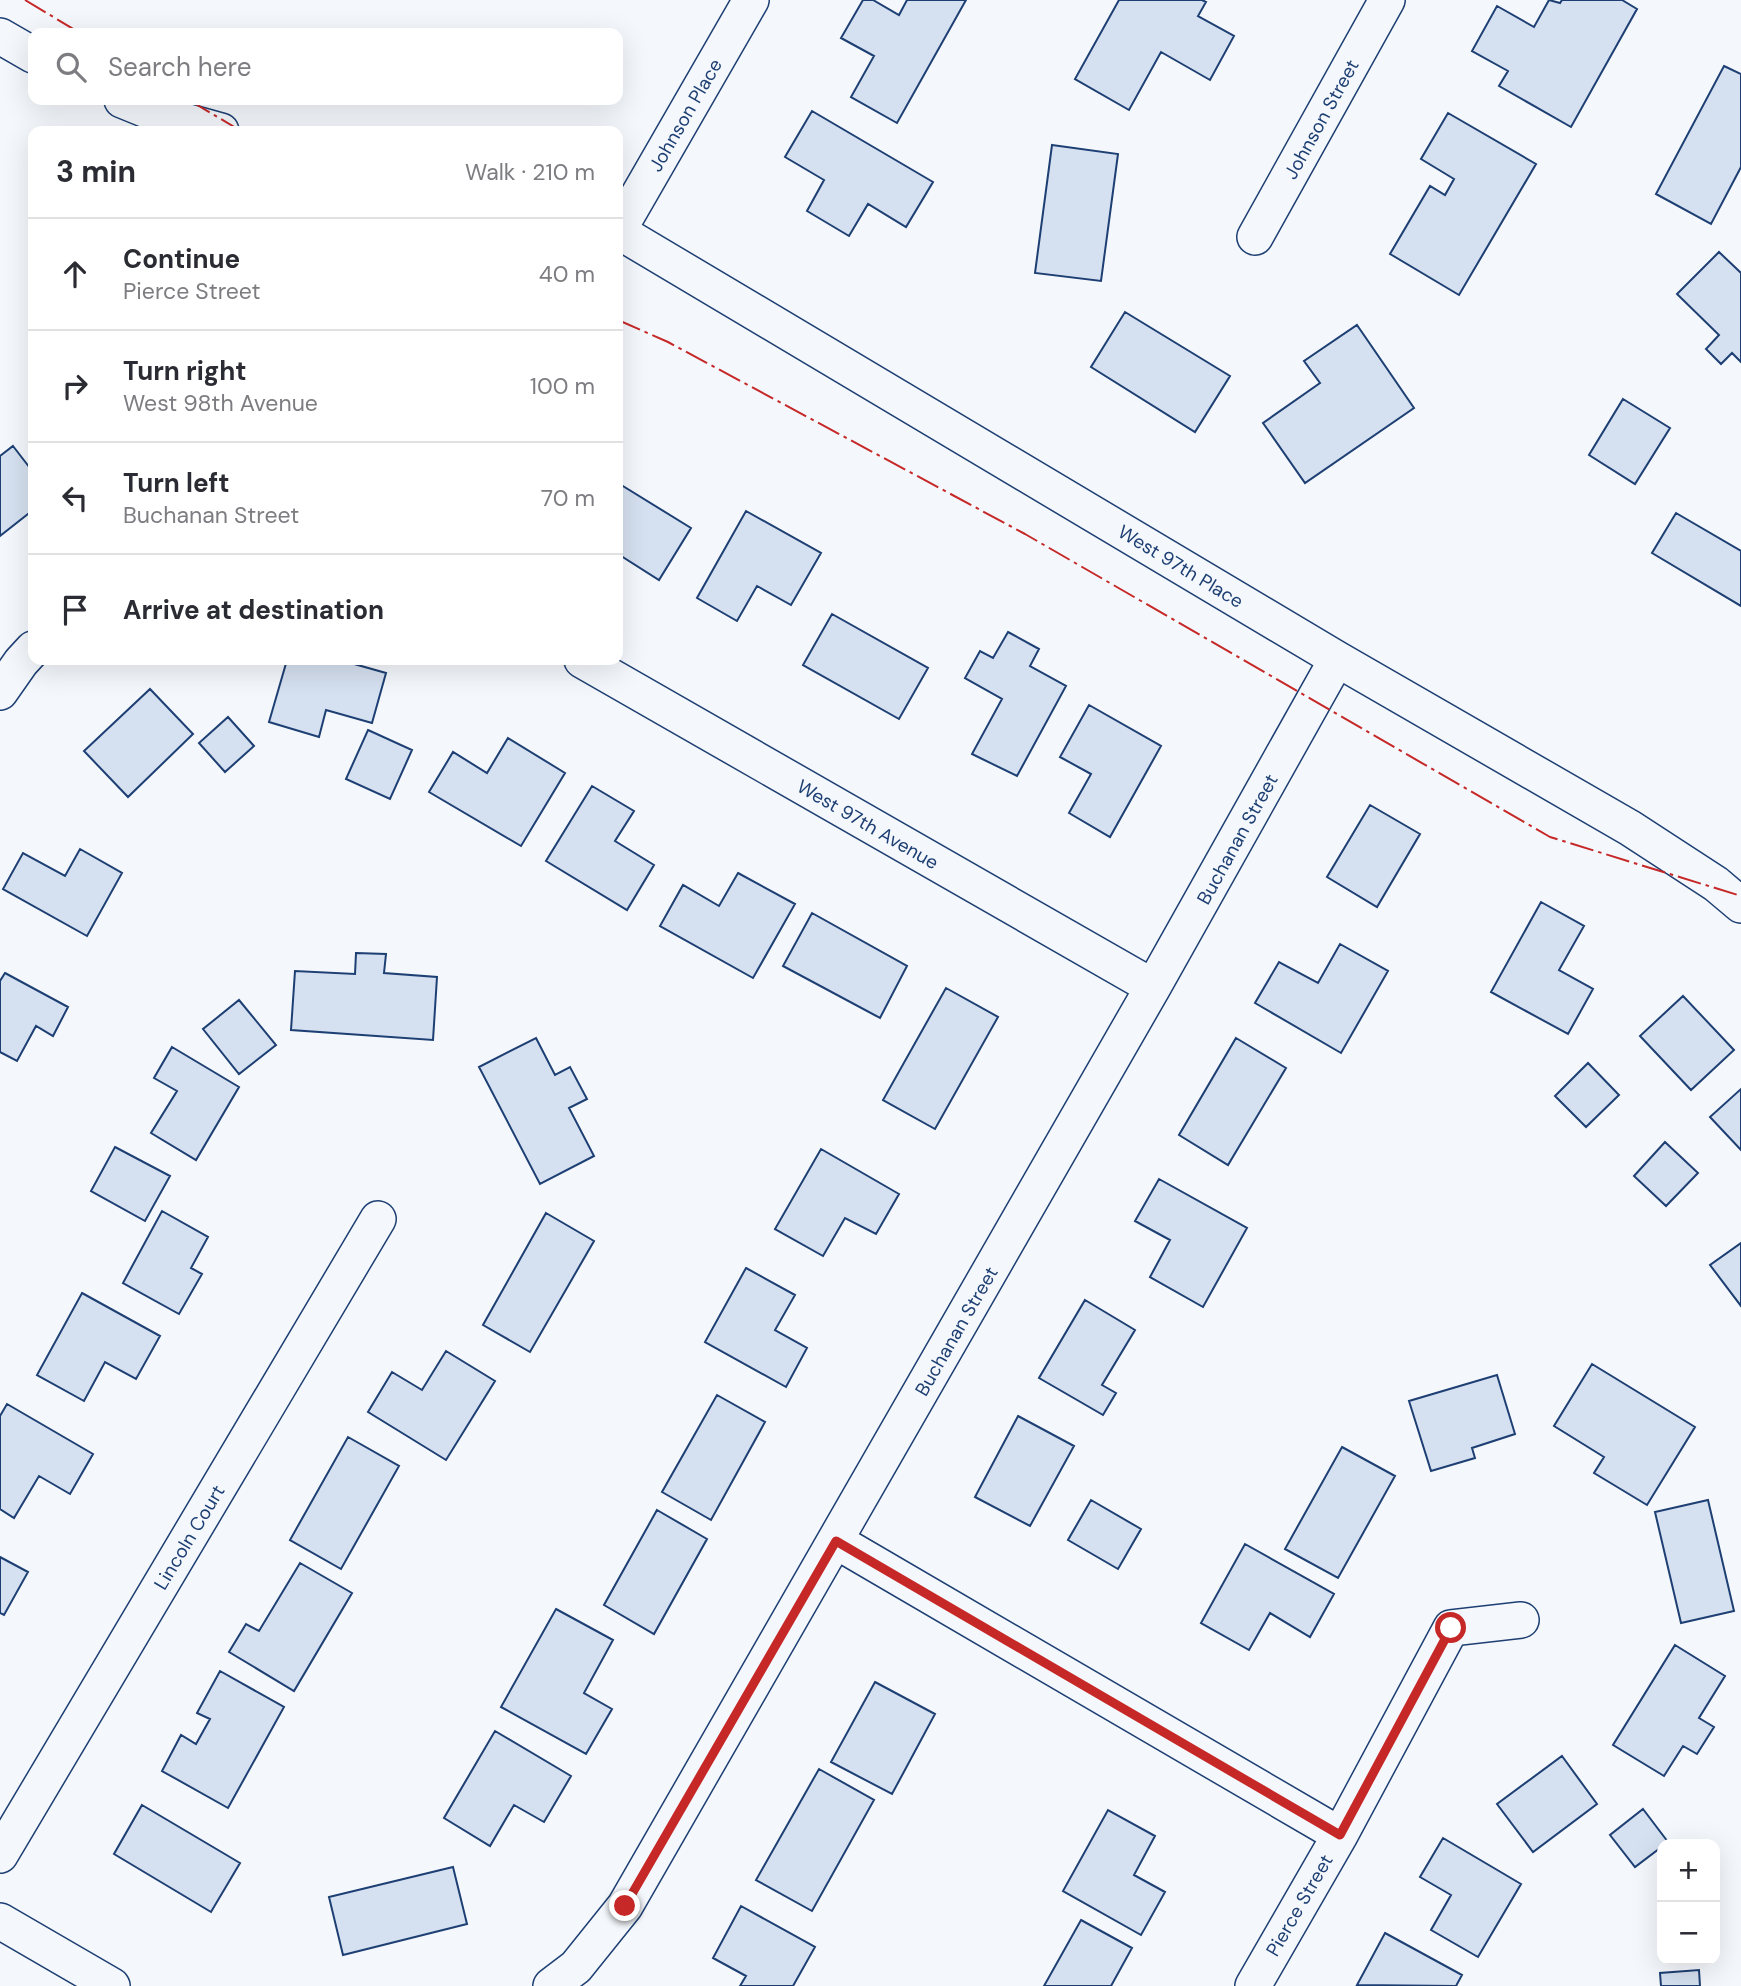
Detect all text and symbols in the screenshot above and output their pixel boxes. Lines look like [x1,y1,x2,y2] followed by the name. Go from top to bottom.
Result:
[28,28,623,105] search box
[52,48,90,86] icon: search
[108,50,251,84] text: Search here
[643,54,728,176] street label: Johnson Place
[1278,55,1365,184] street label: Johnson Street
[56,152,136,191] text: 3 min
[465,157,595,187] text: Walk · 210 m
[123,242,240,276] text: Continue
[56,255,94,293] icon: ahead
[539,259,595,289] text: 40 m
[123,276,261,306] text: Pierce Street
[123,354,247,388] text: Turn right
[56,367,94,405] icon: right
[530,371,595,401] text: 100 m
[123,388,318,418] text: West 98th Avenue
[123,466,230,500] text: Turn left
[56,479,94,517] icon: left
[541,483,595,513] text: 70 m
[123,500,299,530] text: Buchanan Street
[1113,519,1248,614] street label: West 97th Place
[56,591,94,629] icon: arrive
[123,593,384,627] text: Arrive at destination
[1191,770,1284,909] street label: Buchanan Street
[792,774,943,875] street label: West 97th Avenue
[909,1262,1004,1401] street label: Buchanan Street
[148,1480,231,1594] street label: Lincoln Court
[1435,1612,1466,1643] route start
[1657,1839,1720,1965] map controls
[1657,1839,1720,1902] button: +
[1260,1850,1339,1961] street label: Pierce Street
[609,1890,640,1921] route end
[1657,1902,1720,1965] button: −

